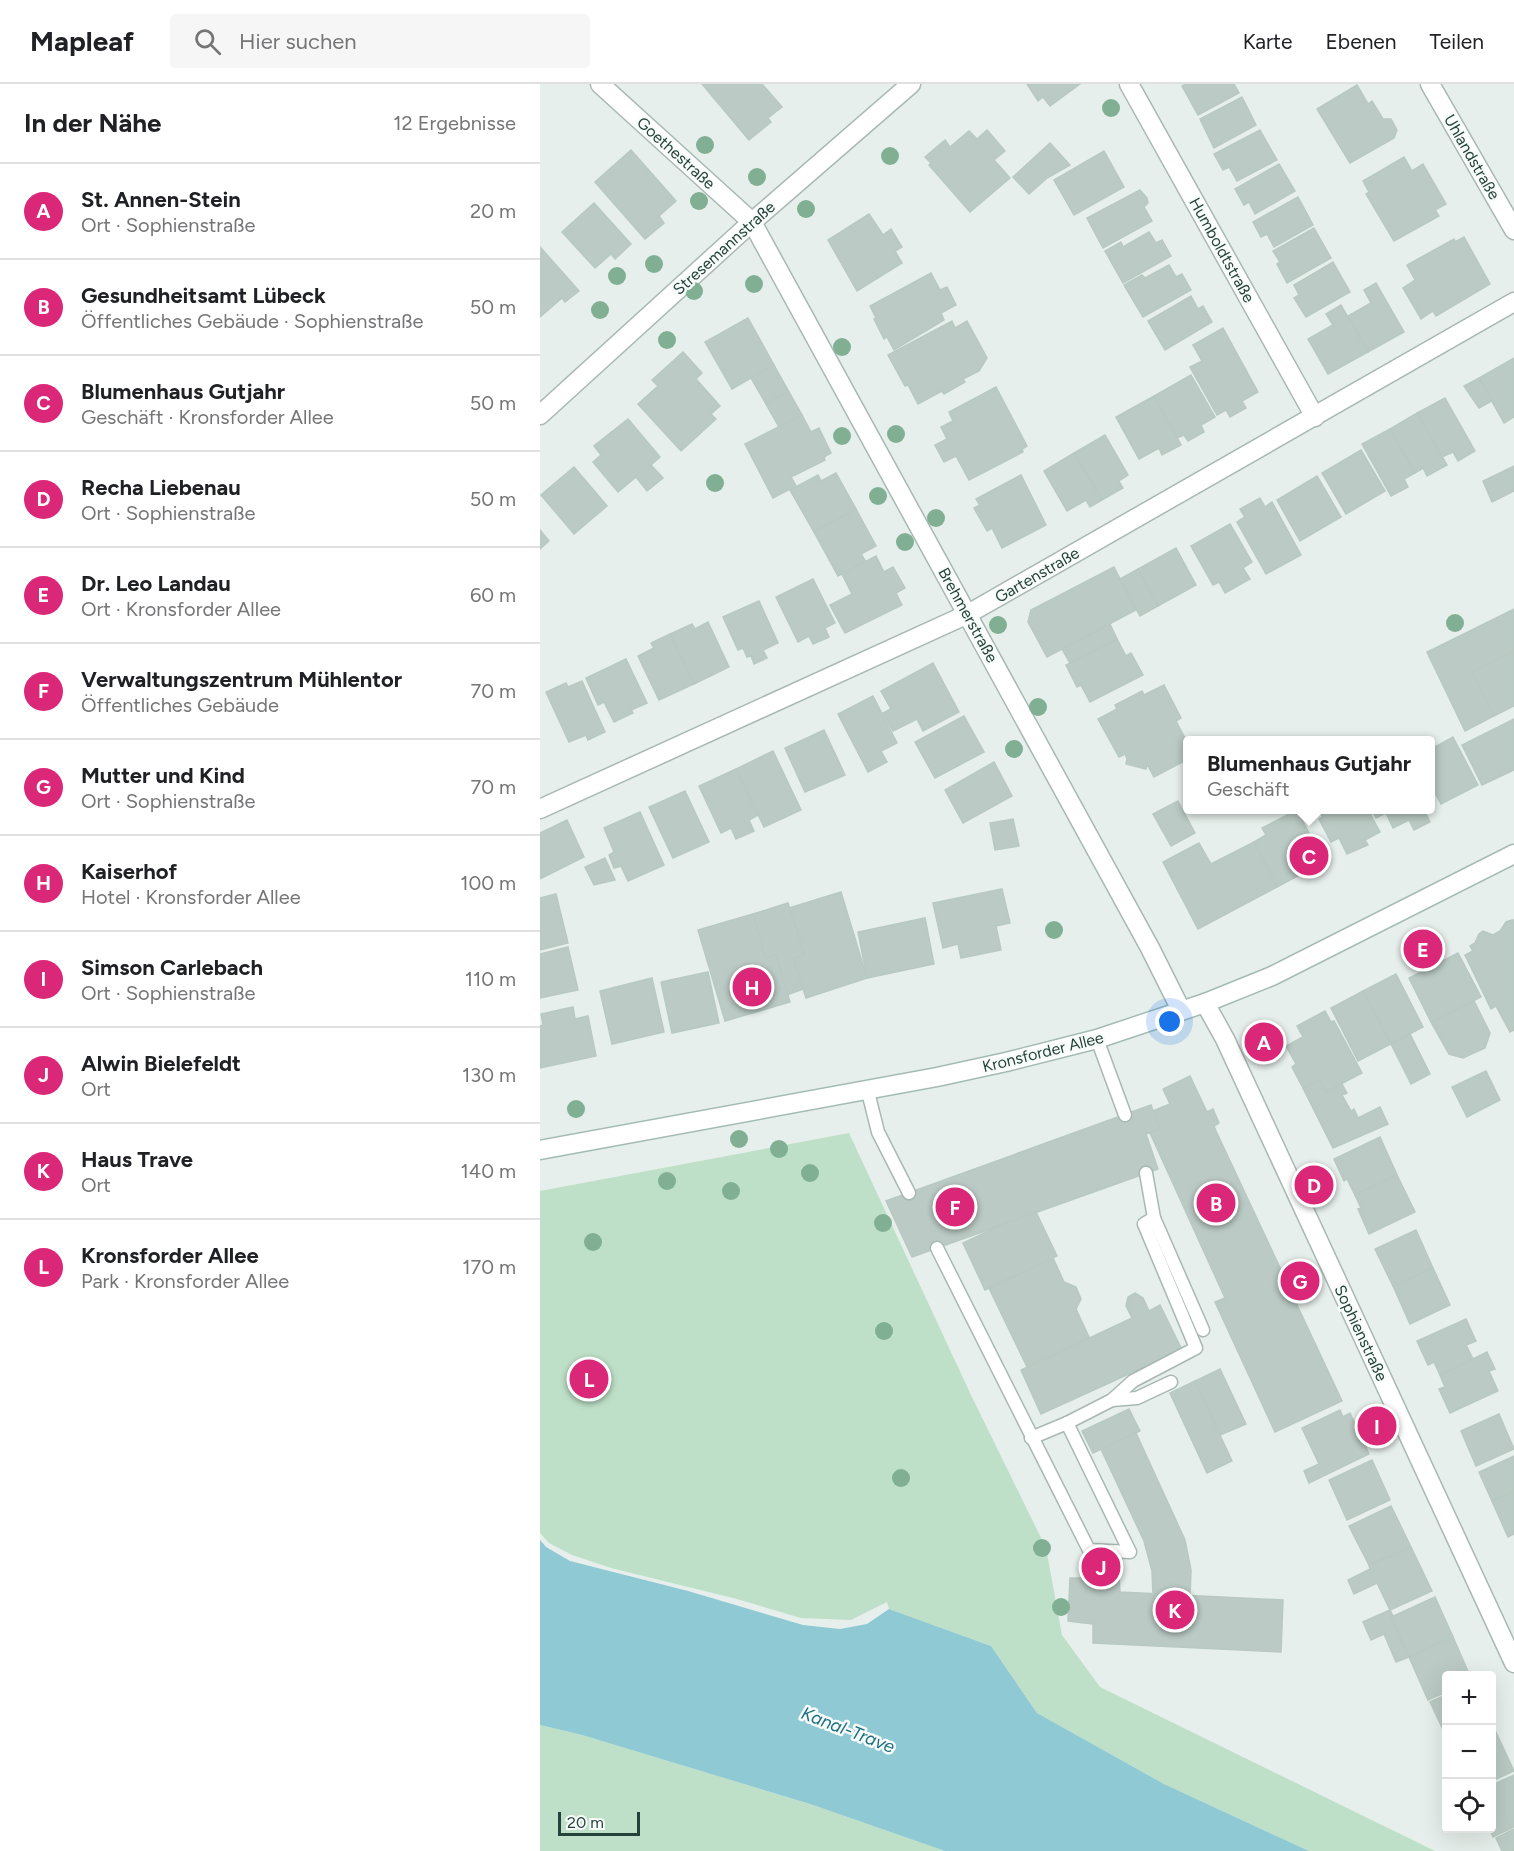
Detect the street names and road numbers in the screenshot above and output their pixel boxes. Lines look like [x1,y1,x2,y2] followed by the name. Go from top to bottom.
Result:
[1440,111,1504,203] street label: Uhlandstraße
[633,113,719,193] street label: Goethestraße
[1185,194,1259,306] street label: Humboldtstraße
[669,197,779,299] street label: Stresemannstraße
[991,543,1083,607] street label: Gartenstraße
[934,564,1002,666] street label: Brehmerstraße
[980,1028,1106,1076] street label: Kronsforder Allee
[1330,1282,1392,1384] street label: Sophienstraße

